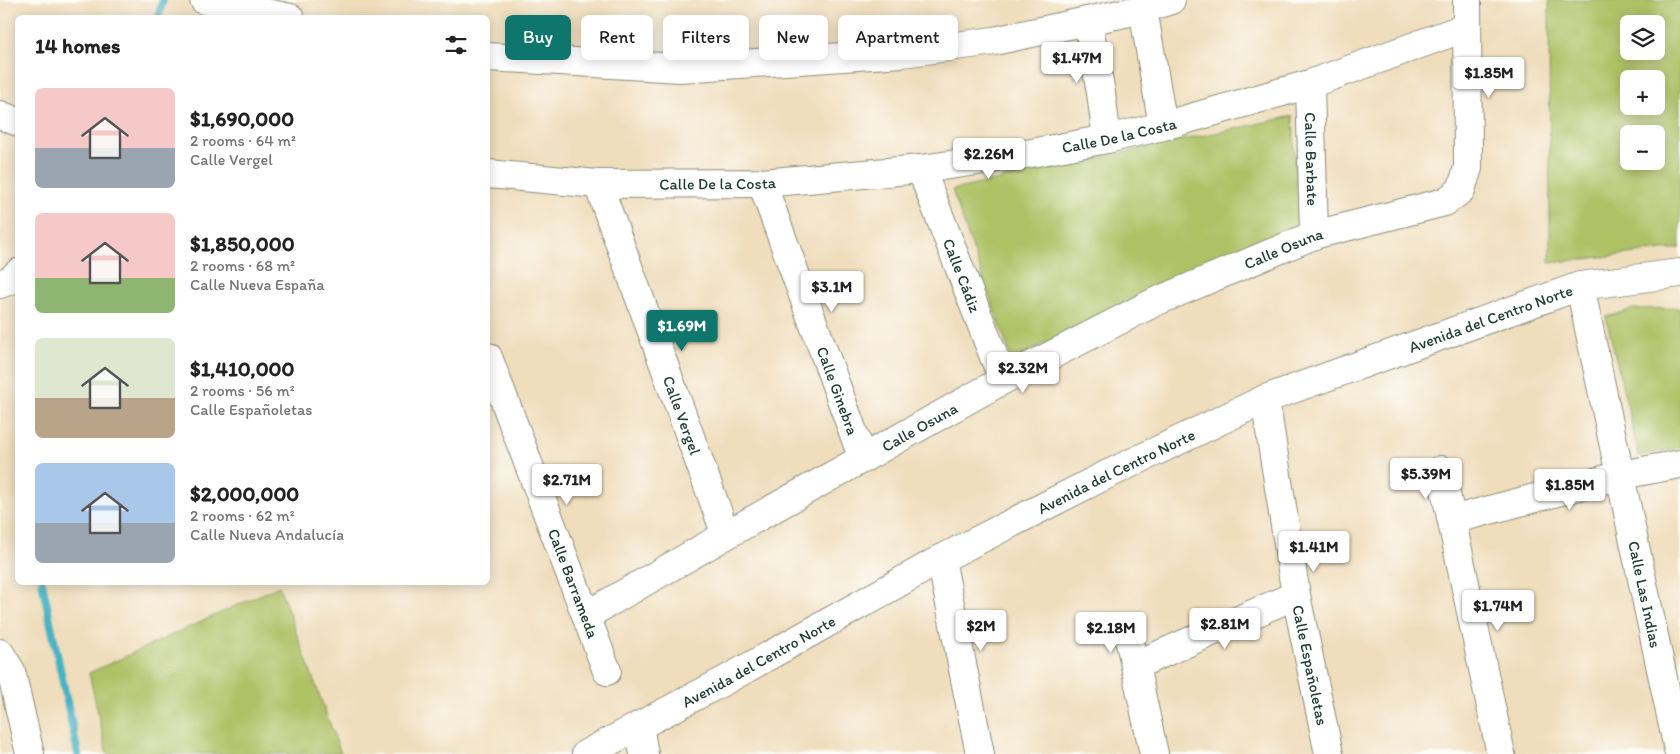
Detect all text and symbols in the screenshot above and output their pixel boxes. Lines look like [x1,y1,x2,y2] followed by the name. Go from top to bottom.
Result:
[505,15,571,60] chip: Buy
[581,15,653,60] chip: Rent
[663,15,749,60] chip: Filters
[759,15,828,60] chip: New
[838,15,958,60] chip: Apartment
[1620,15,1665,170] map controls
[1620,15,1665,60] button: layers
[442,31,470,59] icon: filters
[35,33,120,58] text: 14 homes
[1036,42,1118,84] pin: $1.47M
[1052,48,1102,67] text: $1.47M
[1448,56,1530,99] pin: $1.85M
[1464,63,1514,82] text: $1.85M
[1620,70,1665,115] button: +
[190,106,294,131] text: $1,690,000
[75,108,135,168] icon: home
[1301,112,1323,206] street label: Calle Barbate
[1060,113,1179,157] street label: Calle De la Costa
[1620,125,1665,170] button: −
[190,131,296,150] text: 2 rooms · 64 m²
[948,138,1030,180] pin: $2.26M
[964,144,1014,163] text: $2.26M
[190,150,273,169] text: Calle Vergel
[659,172,777,193] street label: Calle De la Costa
[1241,223,1326,273] street label: Calle Osuna
[190,231,295,256] text: $1,850,000
[75,233,135,293] icon: home
[939,236,985,315] street label: Calle Cádiz
[190,256,295,275] text: 2 rooms · 68 m²
[797,270,867,313] pin: $3.1M
[190,275,325,294] text: Calle Nueva España
[812,277,852,296] text: $3.1M
[1406,280,1575,356] street label: Avenida del Centro Norte
[641,310,723,352] pin: $1.69M
[658,316,706,335] text: $1.69M
[813,344,863,438] street label: Calle Ginebra
[982,352,1064,394] pin: $2.32M
[190,356,294,381] text: $1,410,000
[75,358,135,418] icon: home
[998,358,1048,377] text: $2.32M
[659,373,706,458] street label: Calle Vergel
[190,381,295,400] text: 2 rooms · 56 m²
[878,398,961,456] street label: Calle Osuna
[190,400,312,419] text: Calle Españoletas
[1034,425,1198,518] street label: Avenida del Centro Norte
[1385,458,1467,500] pin: $5.39M
[526,464,608,506] pin: $2.71M
[1401,464,1451,483] text: $5.39M
[1529,468,1611,511] pin: $1.85M
[543,470,591,489] text: $2.71M
[1545,475,1595,494] text: $1.85M
[190,481,299,506] text: $2,000,000
[75,483,135,543] icon: home
[190,506,295,525] text: 2 rooms · 62 m²
[190,525,344,544] text: Calle Nueva Andalucía
[544,526,603,642] street label: Calle Barrameda
[1273,530,1355,573] pin: $1.41M
[1289,537,1339,556] text: $1.41M
[1625,539,1666,649] street label: Calle Las Indias
[1457,590,1539,632] pin: $1.74M
[1473,596,1523,615] text: $1.74M
[1289,603,1332,727] street label: Calle Españoletas
[1184,608,1266,650] pin: $2.81M
[957,610,1005,652] pin: $2M
[678,611,839,711] street label: Avenida del Centro Norte
[1070,612,1152,654] pin: $2.18M
[1200,614,1250,633] text: $2.81M
[966,616,996,635] text: $2M
[1086,618,1136,637] text: $2.18M

